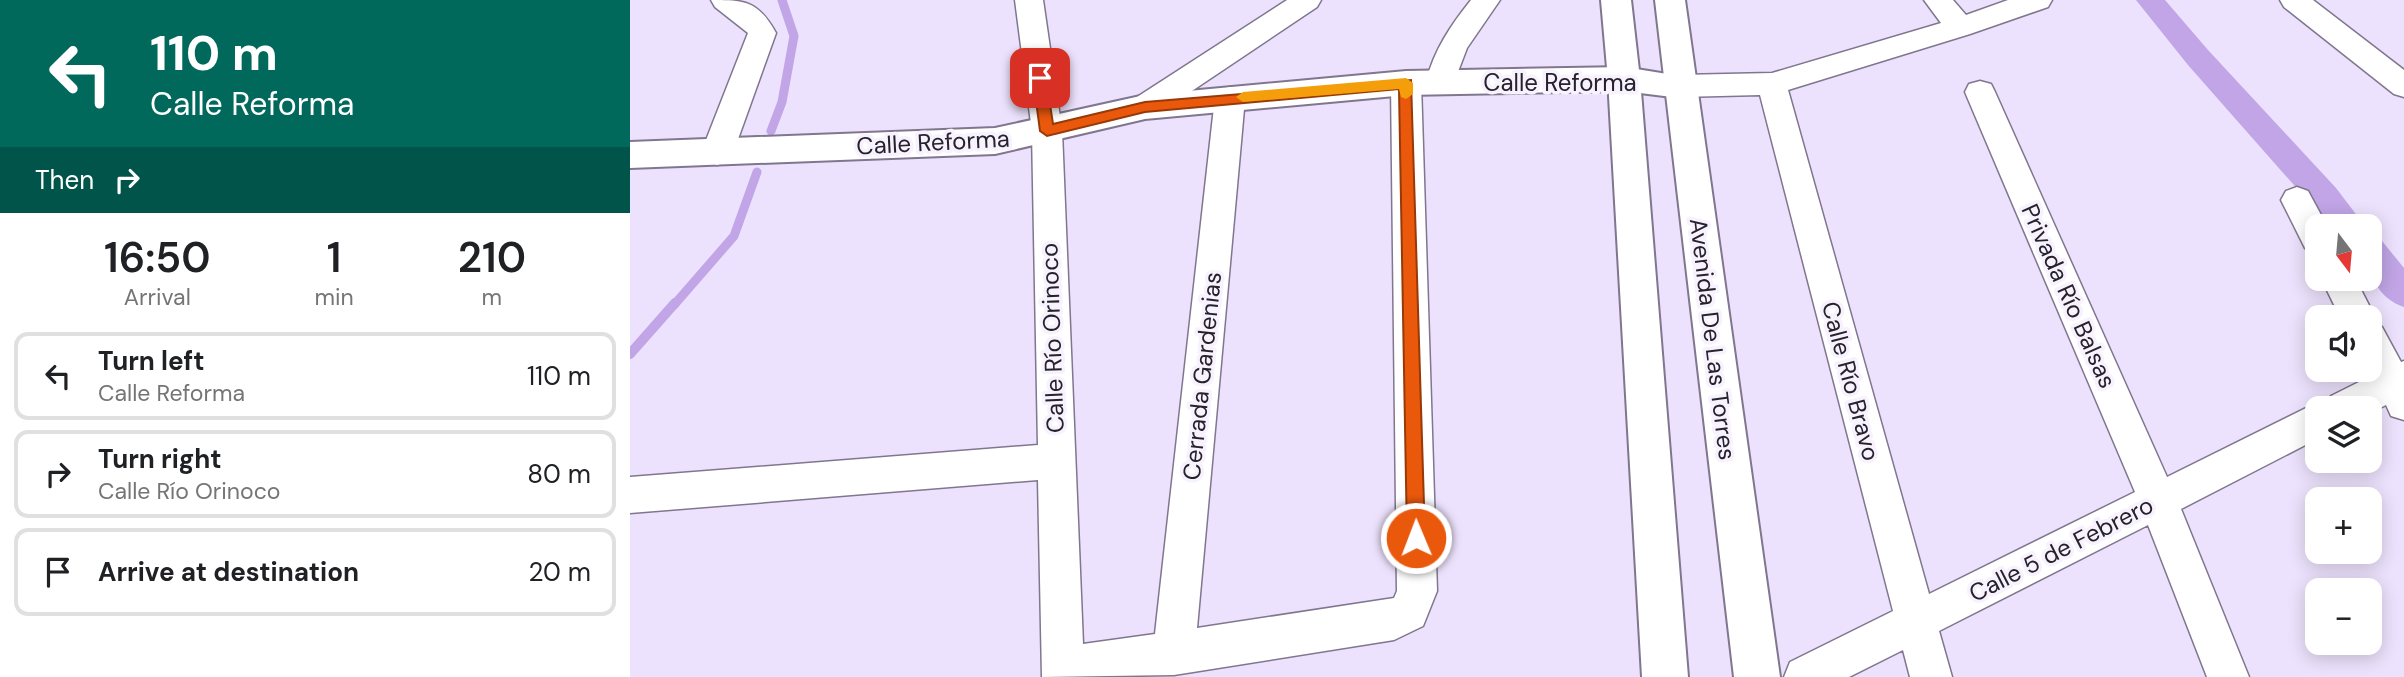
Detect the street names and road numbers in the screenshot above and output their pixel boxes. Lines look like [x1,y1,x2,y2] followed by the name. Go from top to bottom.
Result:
[1483,67,1637,98] street label: Calle Reforma
[856,123,1010,161] street label: Calle Reforma
[2014,199,2124,393] street label: Privada Río Balsas
[1683,216,1743,462] street label: Avenida De Las Torres
[1033,242,1071,434] street label: Calle Río Orinoco
[1176,270,1228,482] street label: Cerrada Gardenias
[1815,298,1887,464] street label: Calle Río Bravo
[1964,489,2158,609] street label: Calle 5 de Febrero

